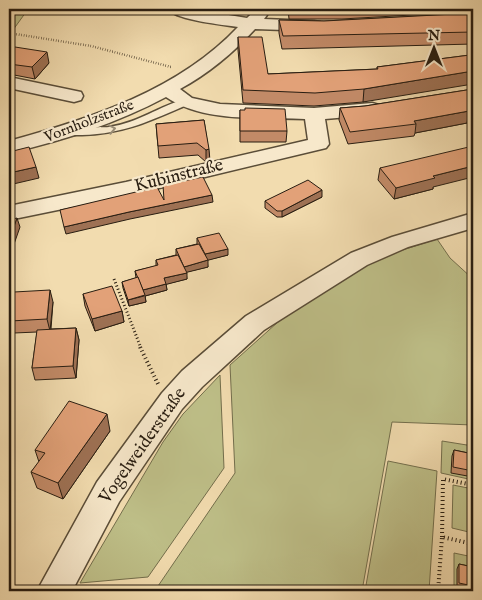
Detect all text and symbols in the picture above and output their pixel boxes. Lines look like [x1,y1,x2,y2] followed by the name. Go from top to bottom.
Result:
[410,22,460,72] north arrow
[427,27,440,45] text: N
[41,95,137,147] street label: Vornholzstraße
[108,124,116,134] one-way arrow
[132,154,226,198] street label: Kubinstraße
[94,383,192,509] street label: Vogelweiderstraße

